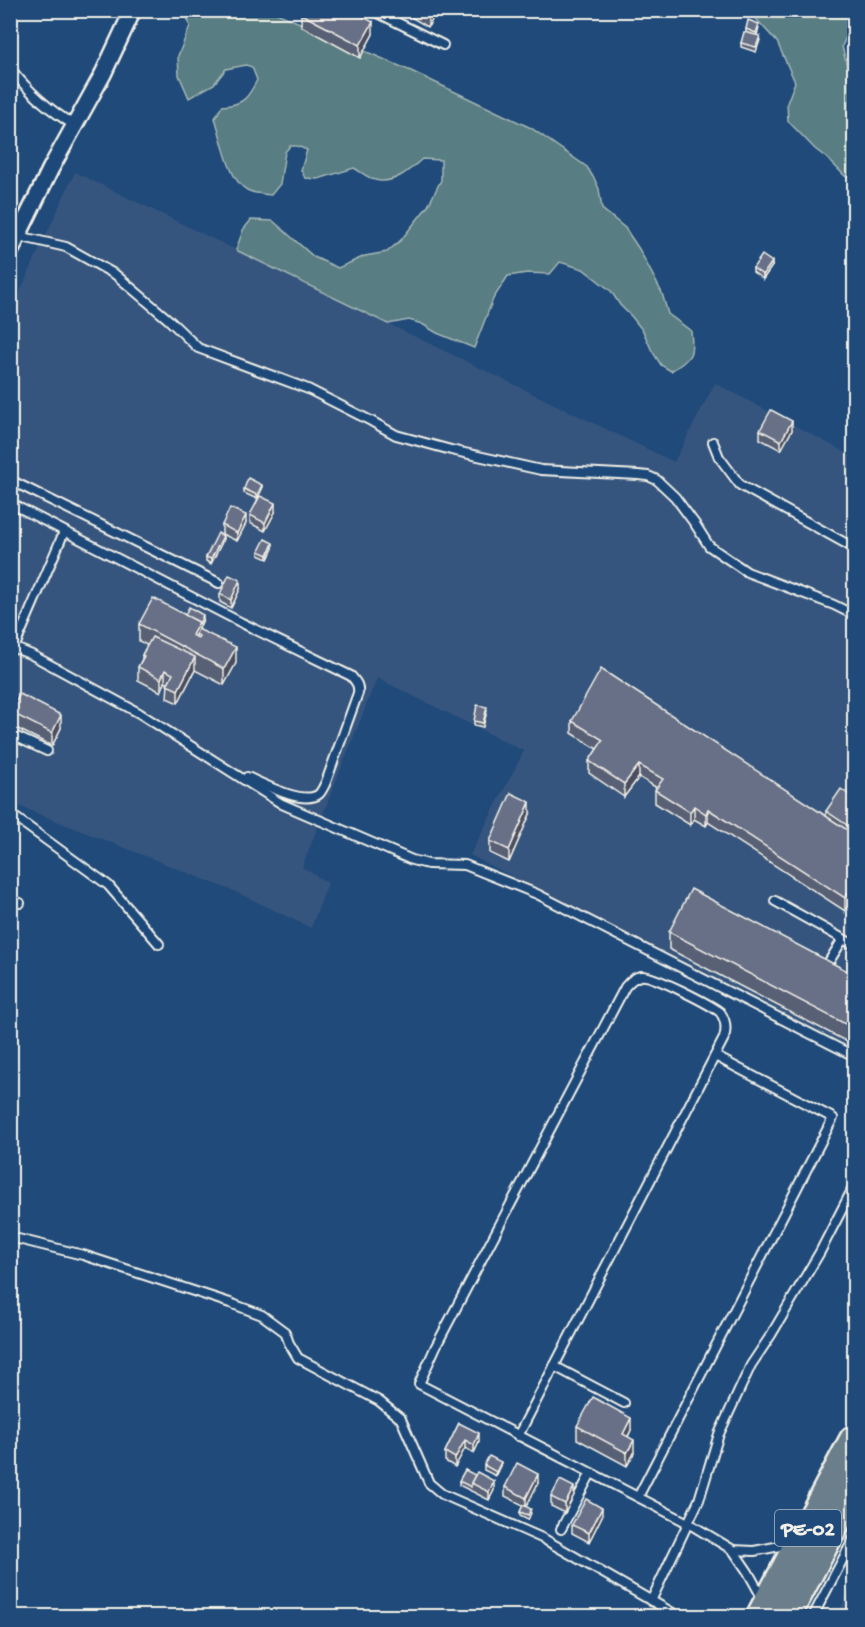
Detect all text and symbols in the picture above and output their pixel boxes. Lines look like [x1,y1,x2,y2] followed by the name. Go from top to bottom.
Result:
[775,1510,841,1546] road number: PE-02

